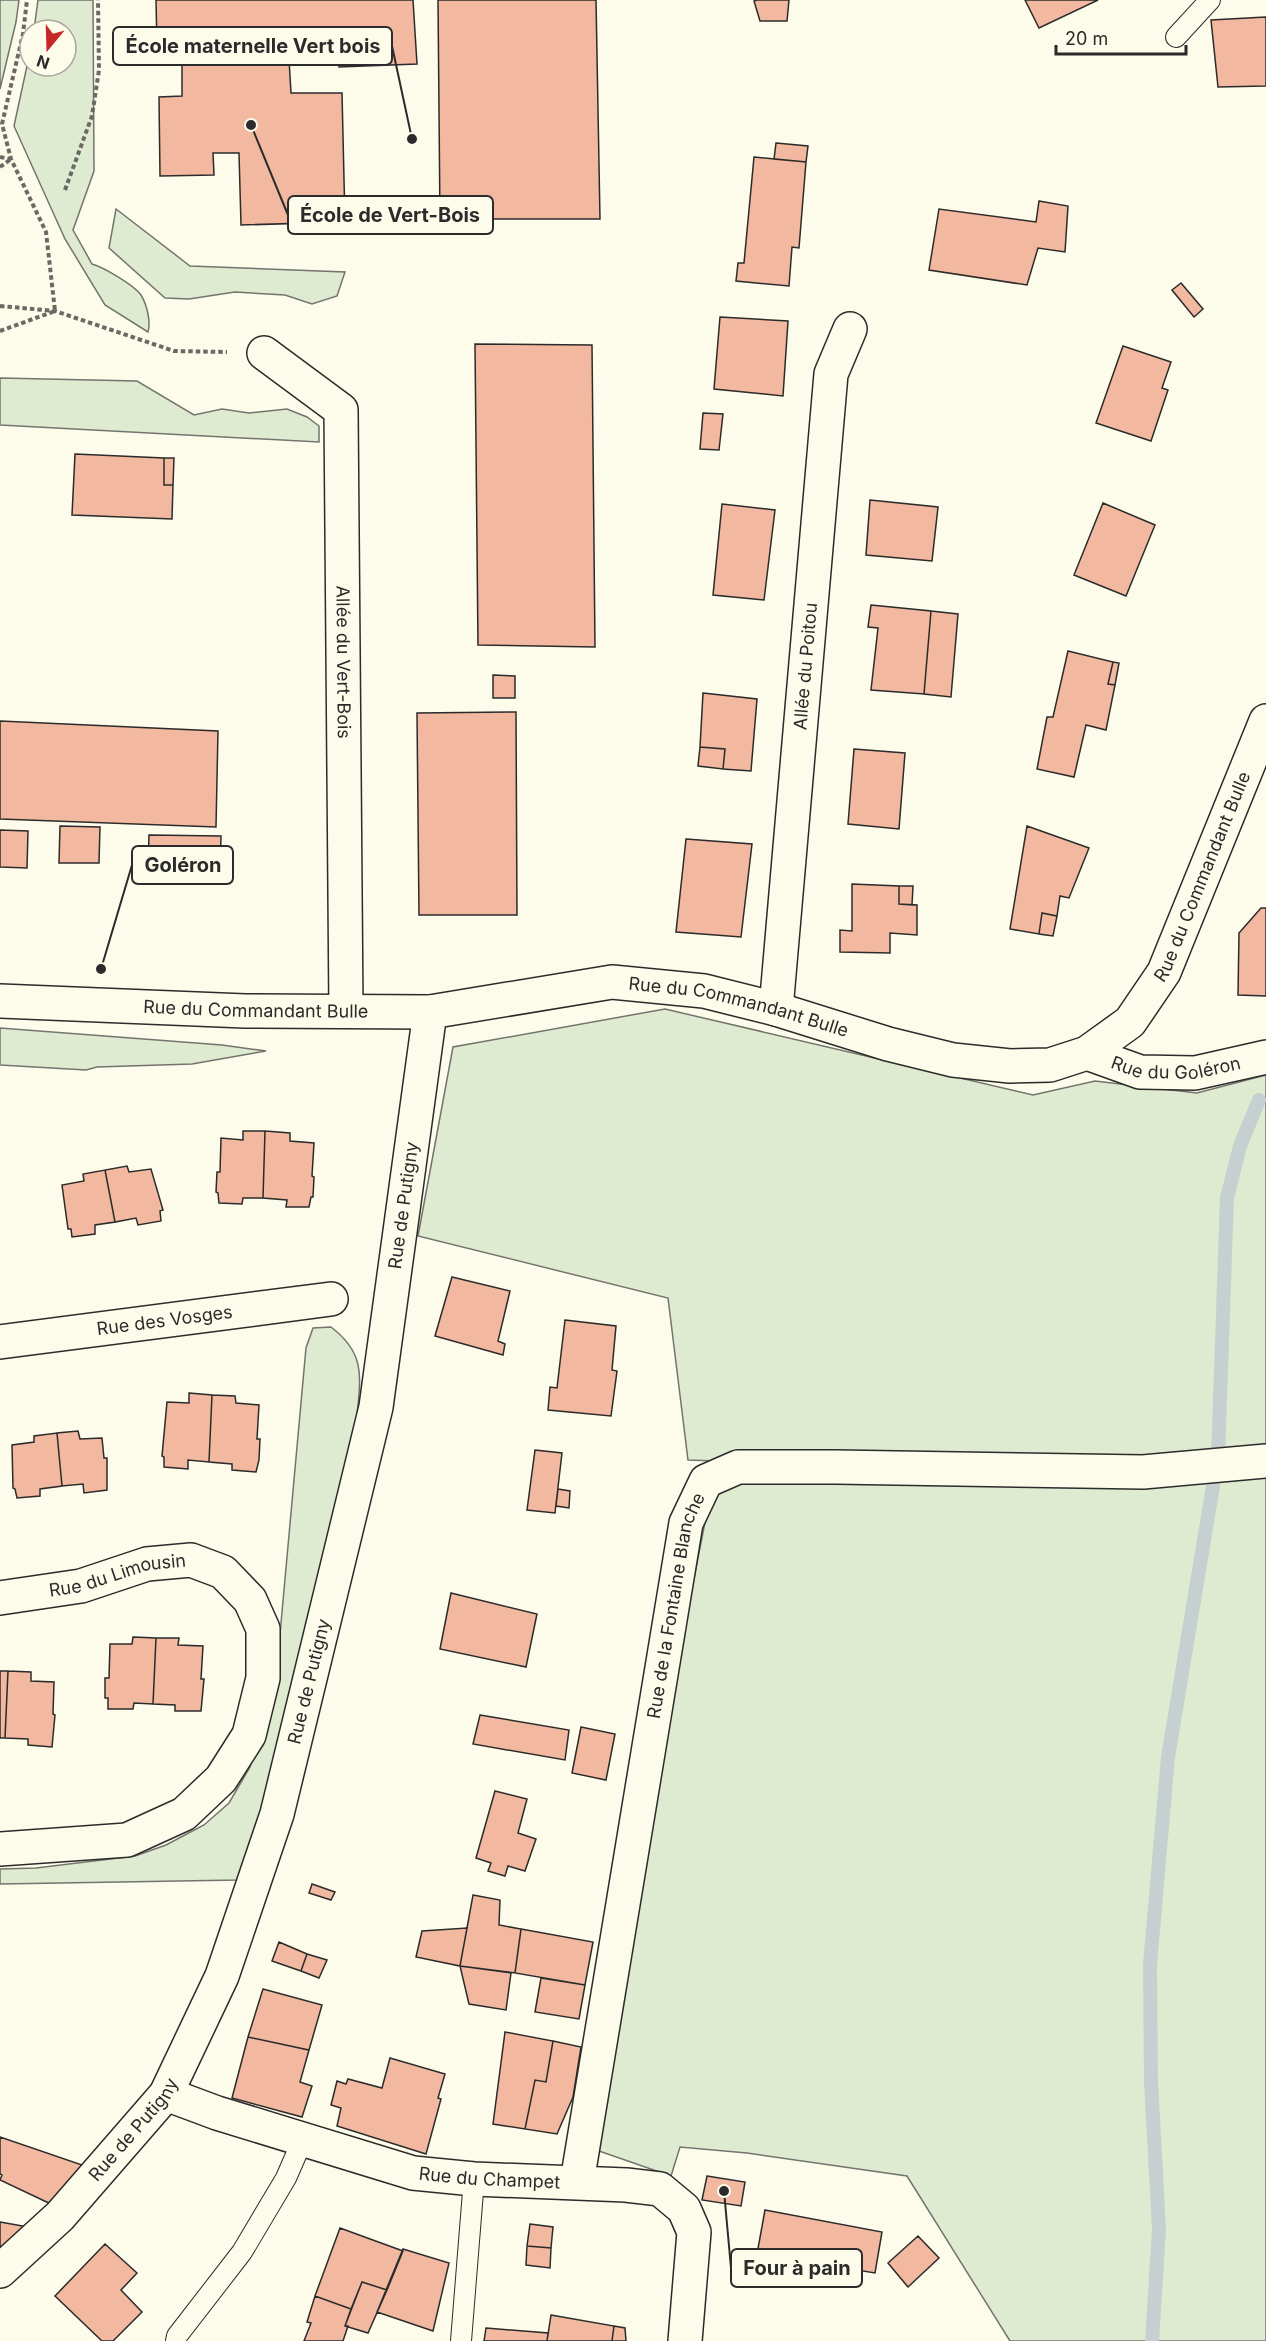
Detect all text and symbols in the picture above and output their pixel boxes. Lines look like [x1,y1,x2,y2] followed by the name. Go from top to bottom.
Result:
[18,18,78,78] north arrow
[1056,18,1186,56] scale bar
[113,27,392,65] callout: École maternelle Vert bois
[1065,28,1108,49] text: 20 m
[125,33,381,58] text: École maternelle Vert bois
[34,51,52,74] text: N
[288,196,493,234] callout: École de Vert-Bois
[300,202,480,227] text: École de Vert-Bois
[332,585,355,739] street label: Allée du Vert-Bois
[789,602,821,731] street label: Allée du Poitou
[1149,768,1254,986] street label: Rue du Commandant Bulle
[132,846,233,884] callout: Goléron
[145,853,221,877] text: Goléron
[628,973,851,1041] street label: Rue du Commandant Bulle
[143,996,368,1022] street label: Rue du Commandant Bulle
[1108,1051,1243,1083] street label: Rue du Goléron
[384,1140,422,1270] street label: Rue de Putigny
[95,1301,234,1339] street label: Rue des Vosges
[643,1489,709,1720] street label: Rue de la Fontaine Blanche
[47,1550,187,1601] street label: Rue du Limousin
[283,1617,334,1746] street label: Rue de Putigny
[84,2075,182,2185] street label: Rue de Putigny
[418,2163,561,2192] street label: Rue du Champet
[731,2249,862,2287] callout: Four à pain
[743,2256,851,2280] text: Four à pain

